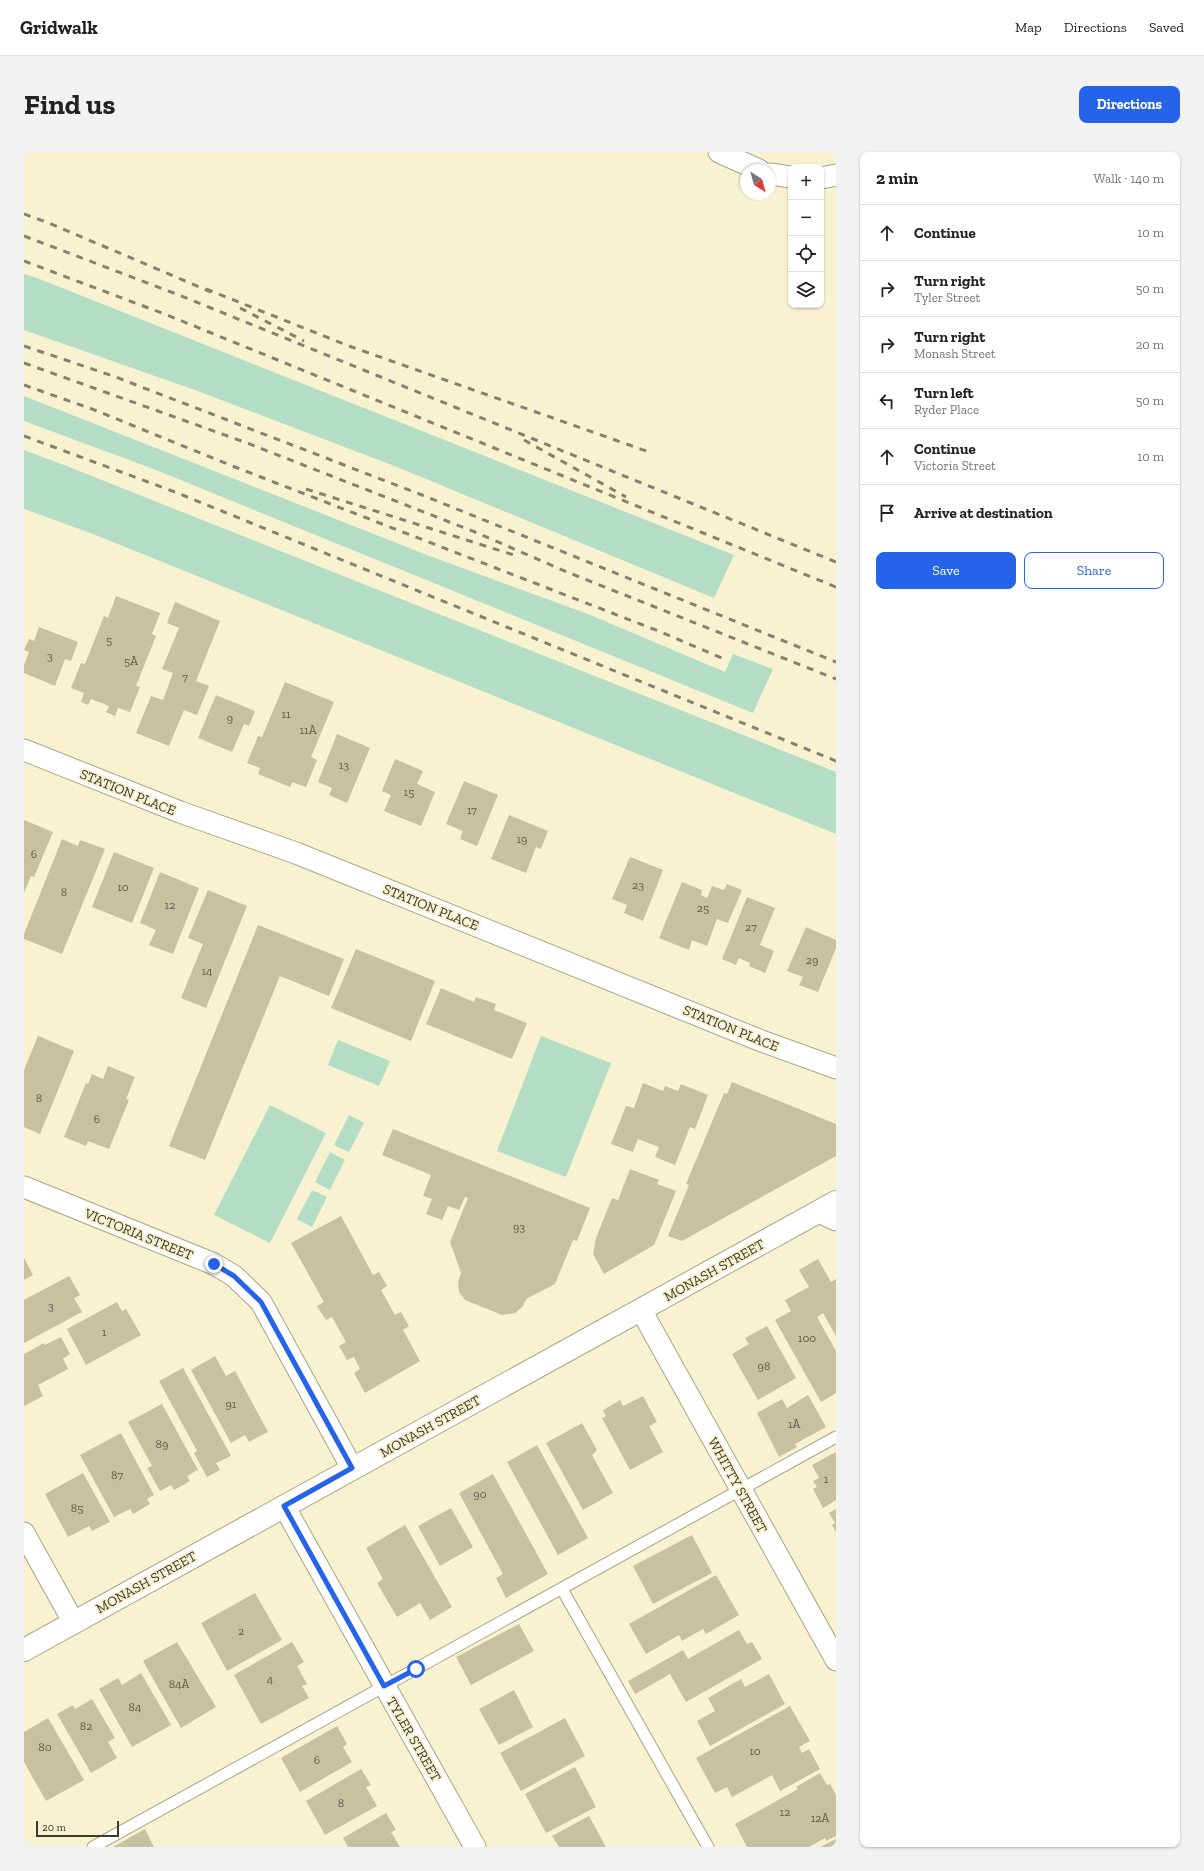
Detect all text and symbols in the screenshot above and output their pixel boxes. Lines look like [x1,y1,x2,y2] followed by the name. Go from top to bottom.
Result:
[20,16,98,39] text: Gridwalk
[1015,19,1042,36] text: Map
[1064,19,1127,36] text: Directions
[1149,19,1184,36] text: Saved
[1079,86,1180,123] button: Directions
[24,88,115,121] text: Find us
[740,164,776,200] north arrow
[788,164,824,308] map controls
[788,164,824,200] button: +
[876,168,918,188] text: 2 min
[1094,171,1164,186] text: Walk · 140 m
[788,200,824,236] button: −
[876,222,898,244] icon: ahead
[914,224,976,242] text: Continue
[1137,225,1164,240] text: 10 m
[788,236,824,272] button: locate
[788,272,824,308] button: layers
[914,272,985,290] text: Turn right
[876,278,898,300] icon: right
[1136,281,1164,296] text: 50 m
[914,290,980,305] text: Tyler Street
[914,328,985,346] text: Turn right
[876,334,898,356] icon: right
[1136,337,1164,352] text: 20 m
[914,346,996,361] text: Monash Street
[914,384,974,402] text: Turn left
[876,390,898,412] icon: left
[1136,393,1164,408] text: 50 m
[914,402,979,417] text: Ryder Place
[914,440,976,458] text: Continue
[876,446,898,468] icon: ahead
[1137,449,1164,464] text: 10 m
[914,458,996,473] text: Victoria Street
[876,502,898,524] icon: arrive
[914,504,1053,522] text: Arrive at destination
[876,552,1016,589] button: Save
[1024,552,1164,589] button: Share
[106,633,112,647] house number: 5
[47,649,53,663] house number: 3
[124,654,138,668] house number: 5A
[182,670,188,684] house number: 7
[281,707,291,721] house number: 11
[227,711,233,725] house number: 9
[299,723,317,737] house number: 11A
[339,758,349,772] house number: 13
[77,766,178,819] street label: STATION PLACE
[404,785,414,799] house number: 15
[467,803,477,817] house number: 17
[517,832,528,846] house number: 19
[31,847,37,861] house number: 6
[632,878,644,892] house number: 23
[117,880,129,894] house number: 10
[380,881,481,934] street label: STATION PLACE
[61,885,67,899] house number: 8
[165,898,175,912] house number: 12
[697,901,709,915] house number: 25
[745,920,757,934] house number: 27
[806,953,818,967] house number: 29
[201,964,213,978] house number: 14
[680,1002,781,1055] street label: STATION PLACE
[36,1091,42,1105] house number: 8
[94,1112,100,1126] house number: 6
[81,1204,196,1264] street label: VICTORIA STREET
[513,1220,525,1234] house number: 93
[661,1236,768,1305] street label: MONASH STREET
[205,1255,223,1273] route end
[48,1299,54,1313] house number: 3
[102,1325,107,1339] house number: 1
[798,1331,816,1345] house number: 100
[758,1359,770,1373] house number: 98
[377,1392,484,1461] street label: MONASH STREET
[226,1397,237,1411] house number: 91
[788,1417,800,1431] house number: 1A
[704,1434,771,1536] street label: WHITTY STREET
[156,1437,168,1451] house number: 89
[111,1468,123,1482] house number: 87
[824,1472,829,1486] house number: 1
[473,1487,487,1501] house number: 90
[71,1501,83,1515] house number: 85
[93,1548,200,1617] street label: MONASH STREET
[238,1624,244,1638] house number: 2
[407,1660,425,1678] route start
[267,1672,274,1686] house number: 4
[169,1677,190,1691] house number: 84A
[382,1694,445,1785] street label: TYLER STREET
[129,1700,142,1714] house number: 84
[80,1719,92,1733] house number: 82
[38,1740,52,1754] house number: 80
[749,1744,761,1758] house number: 10
[314,1753,320,1767] house number: 6
[338,1796,344,1810] house number: 8
[780,1805,790,1819] house number: 12
[811,1811,830,1825] house number: 12A
[36,1819,119,1838] scale bar
[42,1821,66,1834] text: 20 m

